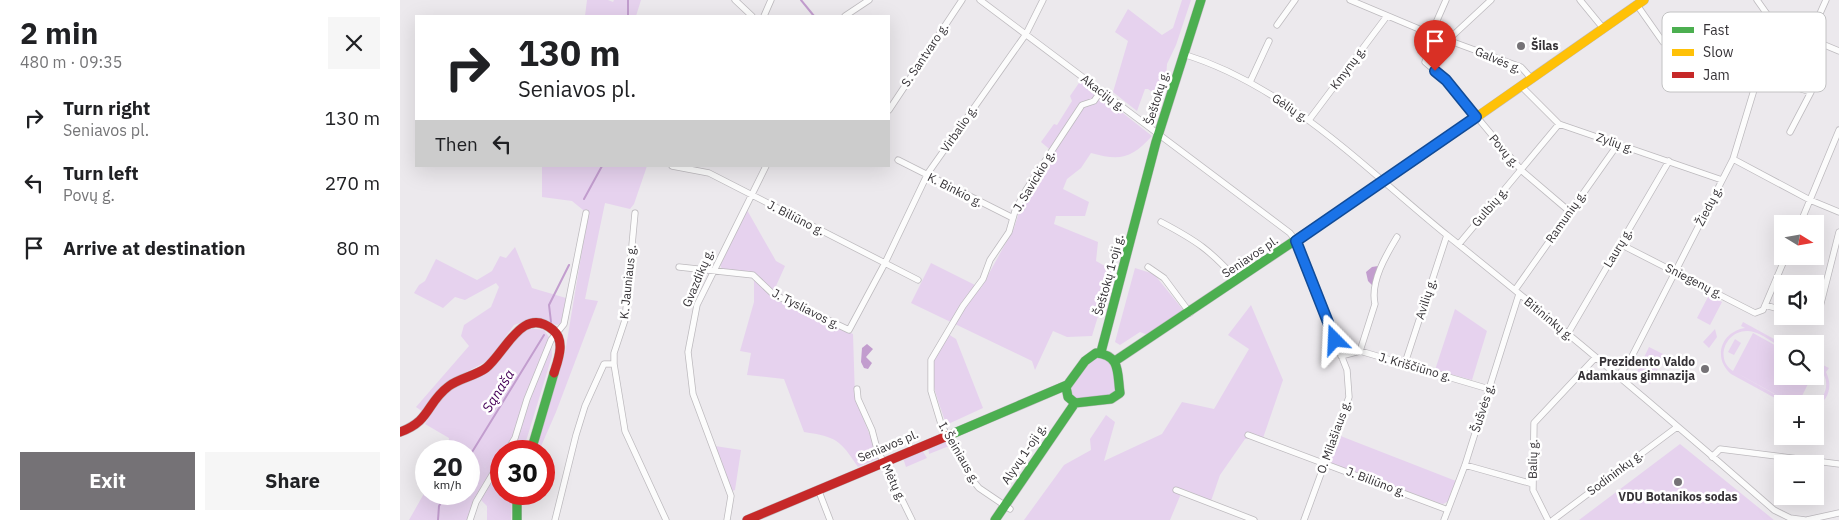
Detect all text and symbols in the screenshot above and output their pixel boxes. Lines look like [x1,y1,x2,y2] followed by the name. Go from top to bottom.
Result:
[1662,12,1826,92] legend
[20,13,98,52] text: 2 min
[328,17,380,69] button: close
[898,20,951,89] street label: S. Santvaro g.
[1414,20,1456,71] pin
[1703,21,1729,39] text: Fast
[1421,27,1449,55] icon: arrive
[518,30,621,76] text: 130 m
[435,35,500,100] icon: right
[1531,37,1558,53] place label: Šilas
[1515,40,1527,52] marker: Šilas
[1327,43,1369,92] street label: Kmynų g.
[1473,43,1524,76] street label: Galvės g.
[1703,43,1734,61] text: Slow
[20,52,122,72] text: 480 m · 09:35
[1703,66,1730,84] text: Jam
[1141,69,1172,127] street label: Šeštokų g.
[1078,71,1129,114] street label: Akacijų g.
[518,74,636,103] text: Seniavos pl.
[1269,90,1311,125] street label: Gėlių g.
[63,96,150,120] text: Turn right
[937,102,980,155] street label: Virbalio g.
[20,104,48,132] icon: right
[325,106,380,130] text: 130 m
[63,120,149,140] text: Seniavos pl.
[1594,129,1636,156] street label: Zylių g.
[488,130,516,158] icon: left
[1486,131,1523,170] street label: Povų g.
[435,132,478,156] text: Then
[1009,147,1058,214] street label: J. Savickio g.
[63,161,139,185] text: Turn left
[20,169,48,197] icon: left
[925,169,985,210] street label: K. Binkio g.
[325,171,380,195] text: 270 m
[1692,183,1725,228] street label: Žiedų g.
[1468,184,1511,230] street label: Gulbių g.
[63,185,115,205] text: Povų g.
[1542,188,1589,246] street label: Ramunių g.
[765,197,827,238] street label: J. Biliūno g.
[1774,215,1824,265] north arrow
[1774,215,1824,505] map controls
[1600,225,1635,270] street label: Laurų g.
[1219,232,1281,281] street label: Seniavos pl.
[1090,233,1127,317] street label: Šeštokų 1-oji g.
[20,234,48,262] icon: arrive
[63,236,246,260] text: Arrive at destination
[336,236,380,260] text: 80 m
[616,244,639,320] street label: K. Jauniaus g.
[679,247,716,309] street label: Gvazdikų g.
[1663,260,1725,301] street label: Sniegenų g.
[1774,275,1824,325] button: sound
[1412,277,1439,321] street label: Avilių g.
[770,285,842,332] street label: J. Tysliavos g.
[1521,293,1577,344] street label: Bitininkų g.
[1308,313,1360,365] position arrow
[1774,335,1824,385] button: search
[1377,349,1453,384] street label: J. Kriščiūno g.
[1577,354,1695,383] place label: Prezidento Valdo Adamkaus gimnazija
[1699,363,1711,375] marker: Prezidento Valdo Adamkaus gimnazija
[478,366,518,416] water label: Sąnaša
[1468,382,1497,434] street label: Šušvės g.
[1774,395,1824,445] button: +
[1313,398,1354,476] street label: O. Milašiaus g.
[936,419,983,486] street label: I. Šeiniaus g.
[998,421,1049,487] street label: Alyvų 1-oji g.
[855,426,920,465] street label: Seniavos pl.
[1525,439,1540,479] street label: Balių g.
[490,440,555,505] speed limit sign: 30
[1584,447,1646,498] street label: Sodininkų g.
[432,450,463,483] text: 20
[20,452,195,510] button: Exit
[205,452,380,510] button: Share
[1774,455,1824,505] button: −
[879,462,910,504] street label: Mėtų g.
[1345,463,1408,500] street label: J. Biliūno g.
[1672,476,1684,488] marker: VDU Botanikos sodas
[433,477,462,492] text: km/h
[1618,489,1738,504] place label: VDU Botanikos sodas

